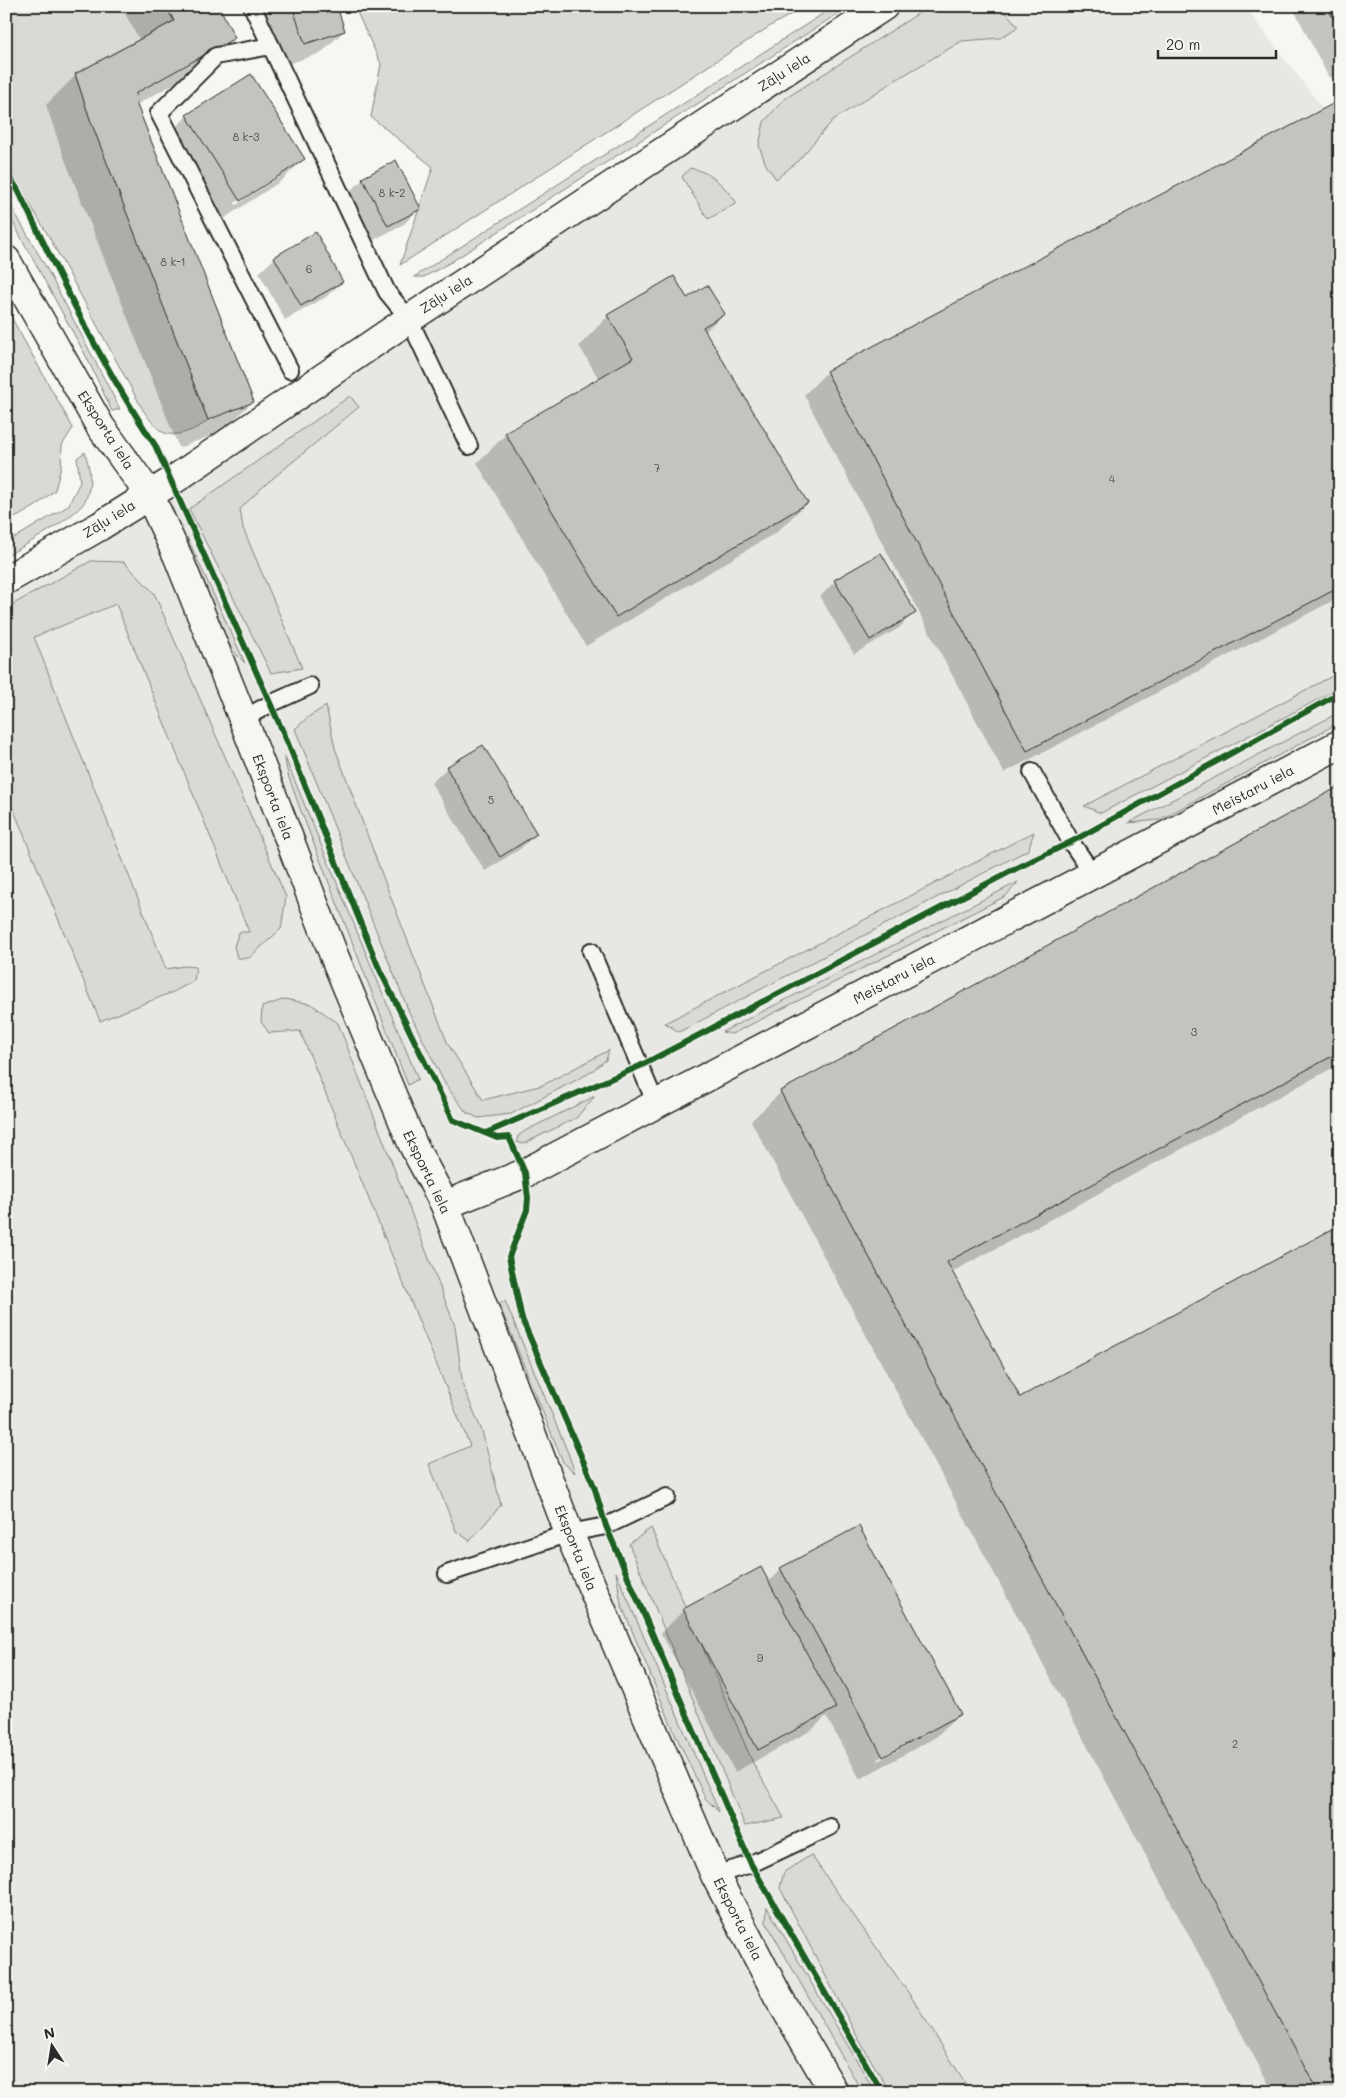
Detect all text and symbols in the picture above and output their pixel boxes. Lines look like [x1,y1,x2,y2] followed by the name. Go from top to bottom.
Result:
[1158,28,1276,60] scale bar
[1166,34,1200,54] text: 20 m
[754,48,814,96] street label: Zāļu iela
[232,129,260,144] house number: 8 k-3
[379,185,405,200] house number: 8 k-2
[160,254,186,269] house number: 8 k-1
[306,261,312,276] house number: 6
[416,270,476,318] street label: Zāļu iela
[74,386,139,473] street label: Eksporta iela
[654,460,660,475] house number: 7
[1109,471,1116,486] house number: 4
[79,495,139,542] street label: Zāļu iela
[248,751,299,843] street label: Eksporta iela
[1209,760,1297,819] street label: Meistaru iela
[488,792,494,807] house number: 5
[850,949,938,1008] street label: Meistaru iela
[1191,1024,1198,1039] house number: 3
[399,1127,456,1217] street label: Eksporta iela
[551,1502,602,1593] street label: Eksporta iela
[757,1650,764,1665] house number: 9
[1232,1736,1238,1751] house number: 2
[709,1874,768,1964] street label: Eksporta iela
[28,2020,78,2070] north arrow
[42,2022,56,2043] text: N

